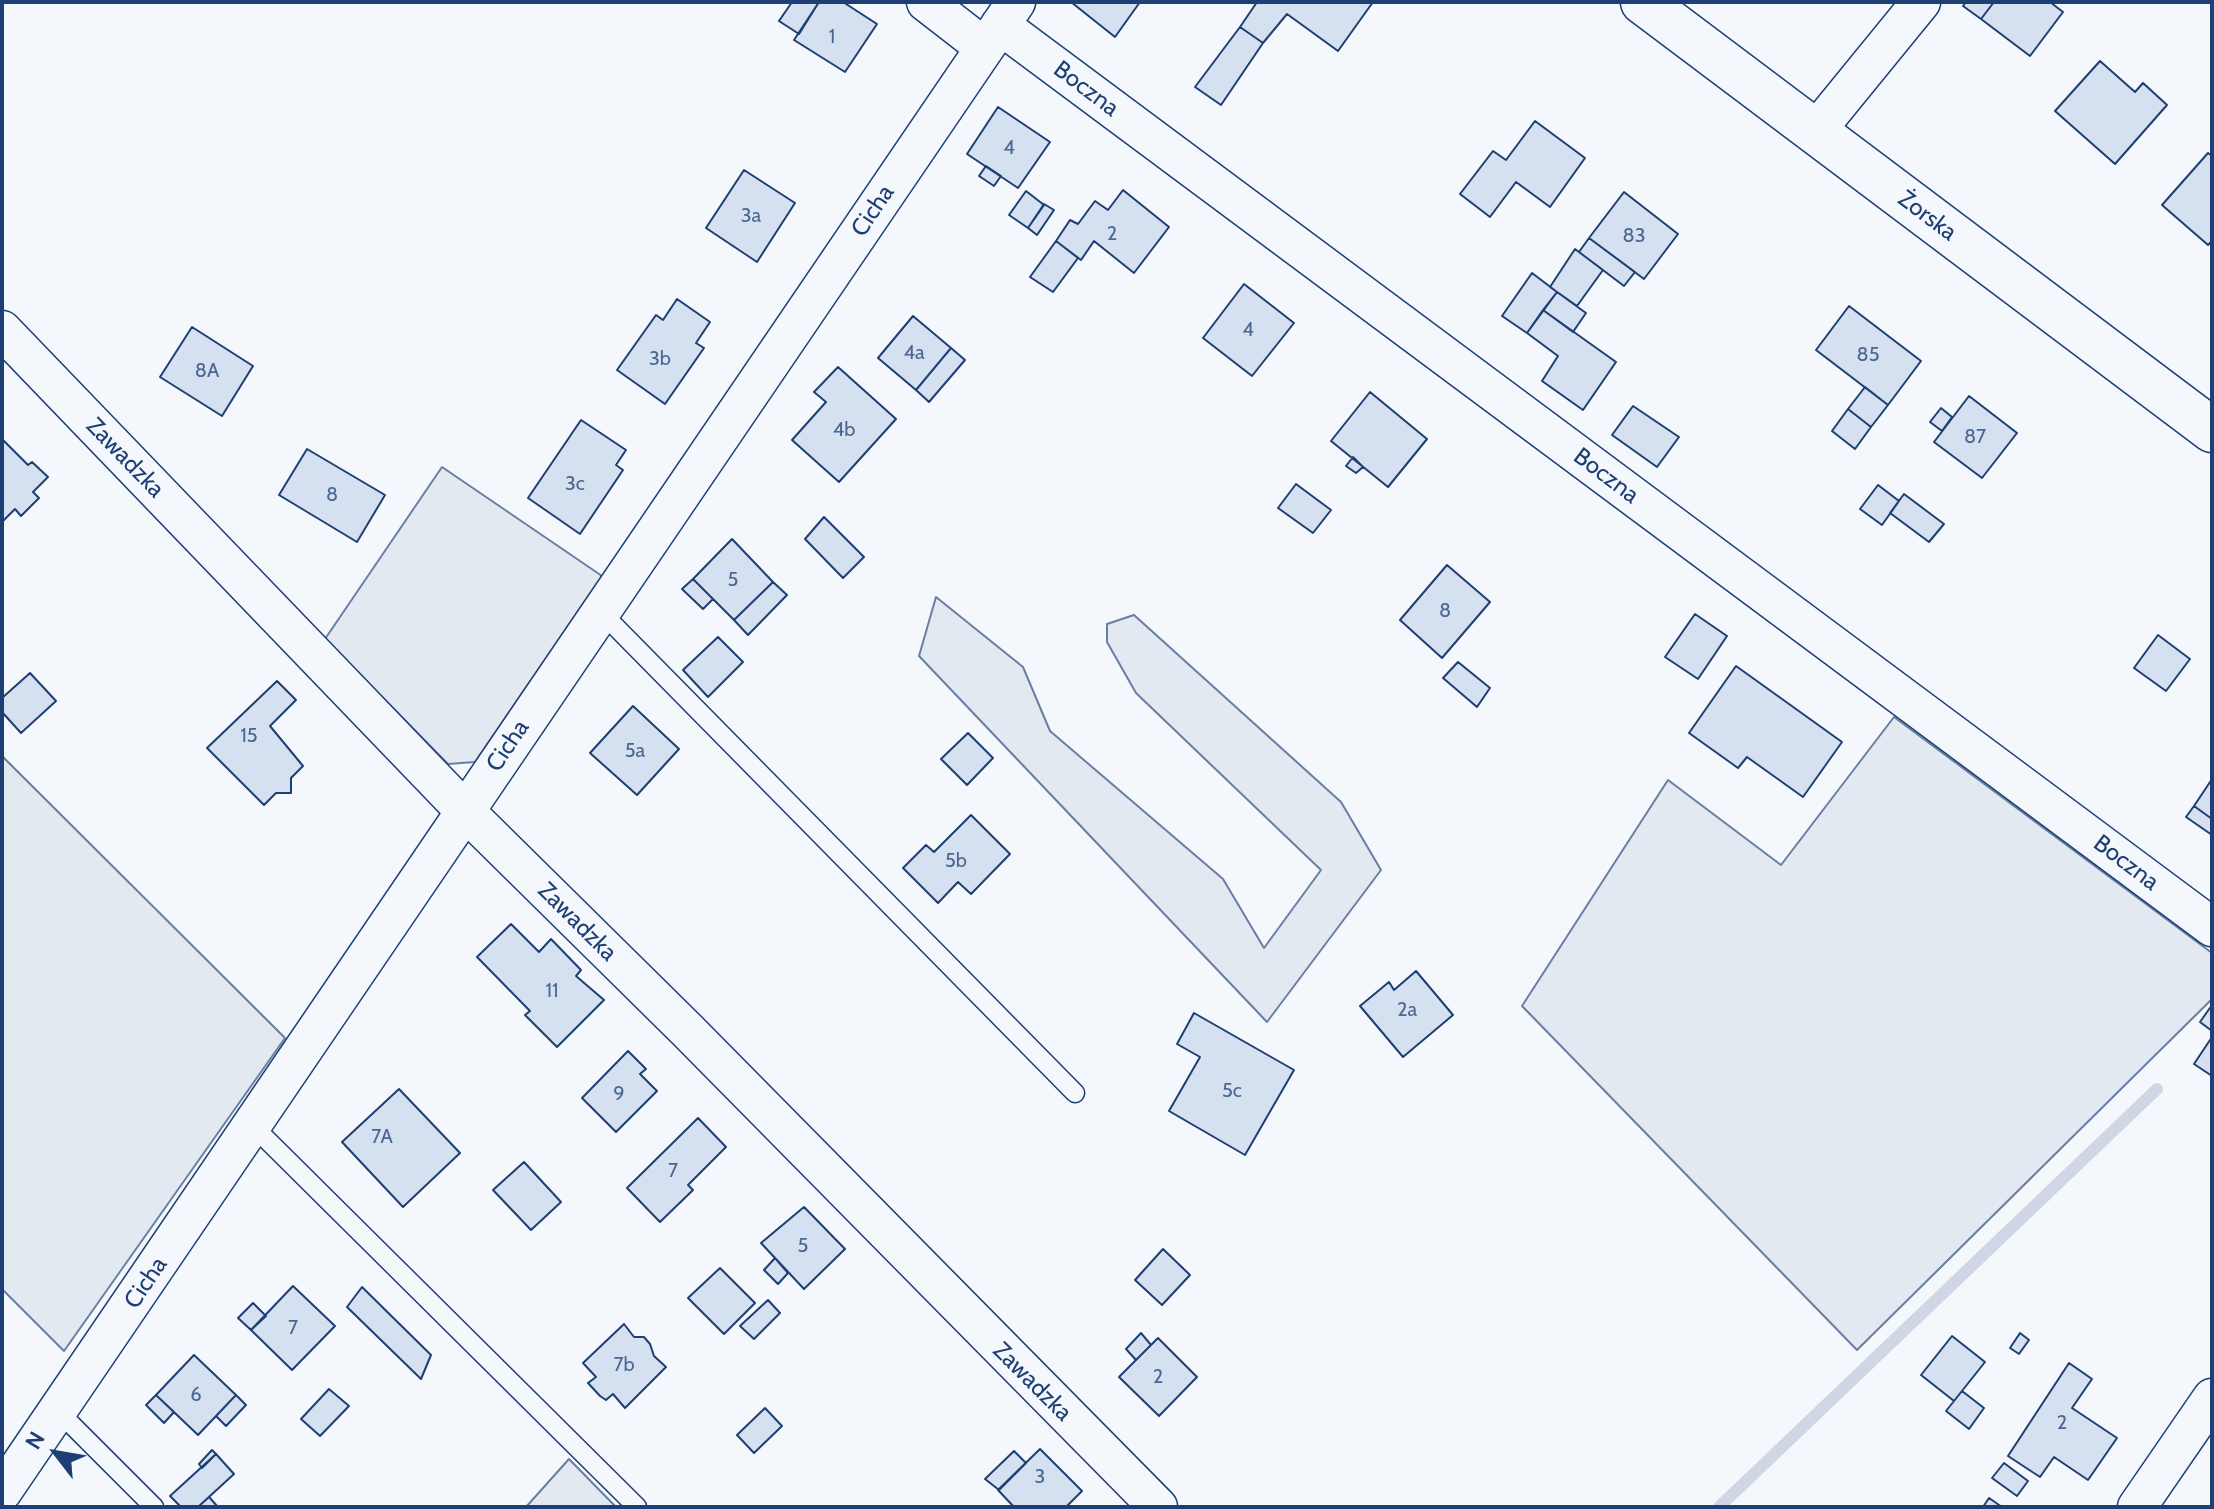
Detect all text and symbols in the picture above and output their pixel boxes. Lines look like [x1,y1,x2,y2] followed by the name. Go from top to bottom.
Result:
[829,25,835,49] house number: 1
[1048,55,1124,123] street label: Boczna
[1003,136,1015,160] house number: 4
[845,180,901,242] street label: Cicha
[1892,185,1962,247] street label: Żorska
[741,204,761,228] house number: 3a
[1107,222,1117,246] house number: 2
[1623,224,1645,248] house number: 83
[1242,318,1254,342] house number: 4
[903,341,925,365] house number: 4a
[1857,343,1879,367] house number: 85
[649,347,671,371] house number: 3b
[195,359,219,383] house number: 8A
[80,412,170,504] street label: Zawadzka
[833,418,855,442] house number: 4b
[1964,425,1986,449] house number: 87
[1568,442,1644,510] street label: Boczna
[565,472,585,496] house number: 3c
[326,483,338,507] house number: 8
[728,568,738,592] house number: 5
[1439,599,1451,623] house number: 8
[480,715,536,777] street label: Cicha
[240,724,258,748] house number: 15
[625,739,645,763] house number: 5a
[2088,829,2164,897] street label: Boczna
[945,849,967,873] house number: 5b
[532,877,622,967] street label: Zawadzka
[545,979,559,1003] house number: 11
[1397,998,1417,1022] house number: 2a
[1222,1079,1242,1103] house number: 5c
[613,1082,625,1106] house number: 9
[371,1125,393,1149] house number: 7A
[668,1159,678,1183] house number: 7
[798,1234,808,1258] house number: 5
[118,1252,174,1314] street label: Cicha
[288,1316,298,1340] house number: 7
[987,1337,1077,1427] street label: Zawadzka
[613,1353,635,1377] house number: 7b
[1153,1365,1163,1389] house number: 2
[190,1383,202,1407] house number: 6
[2057,1411,2067,1435] house number: 2
[16,1413,96,1493] north arrow
[19,1427,51,1454] text: N
[1035,1465,1045,1489] house number: 3

